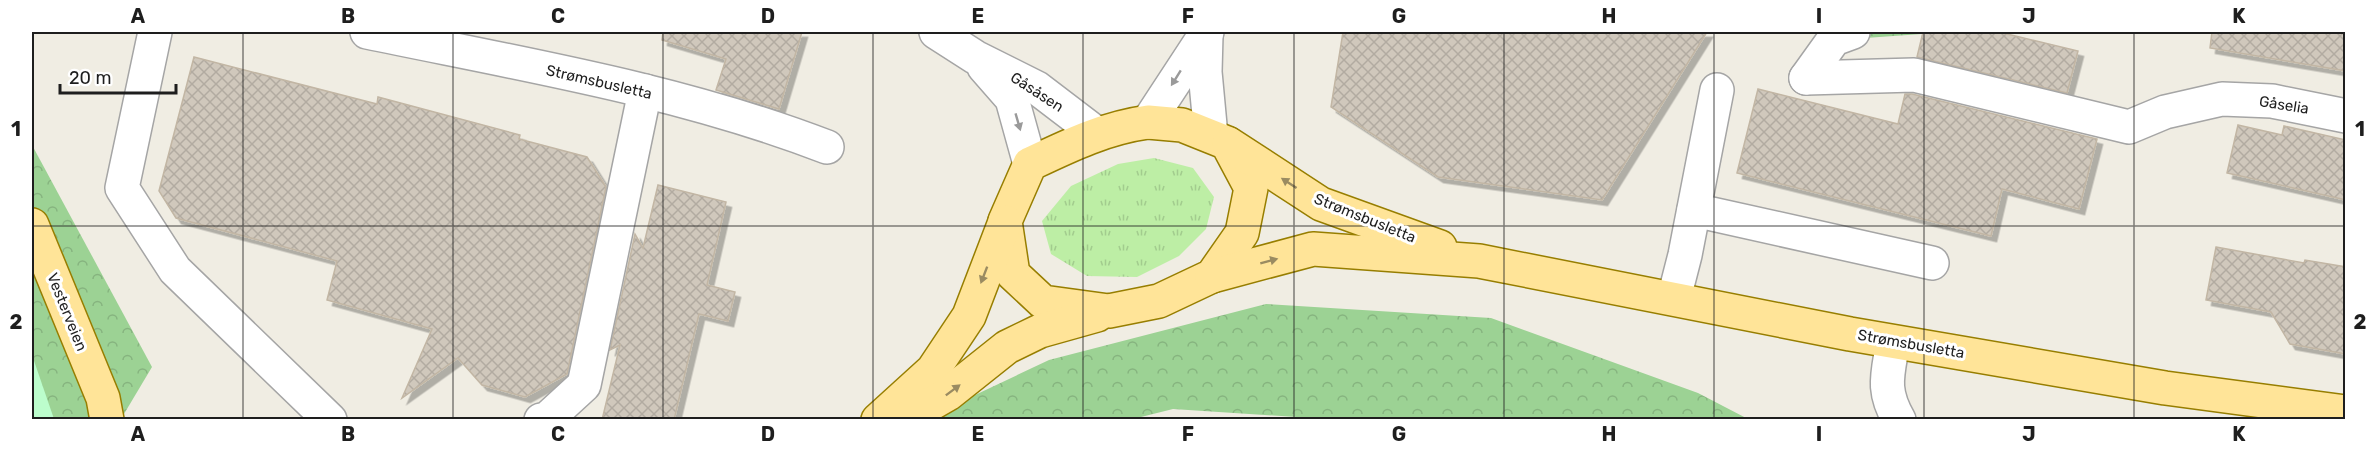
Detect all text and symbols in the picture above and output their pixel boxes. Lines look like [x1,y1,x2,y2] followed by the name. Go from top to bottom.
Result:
[131,4,146,28] text: A
[341,4,355,28] text: B
[551,4,565,28] text: C
[761,4,775,28] text: D
[972,4,984,28] text: E
[1182,4,1194,28] text: F
[1392,4,1406,28] text: G
[1602,4,1616,28] text: H
[1816,4,1822,28] text: I
[2022,4,2036,28] text: J
[2232,4,2246,28] text: K
[60,57,176,95] scale bar
[544,61,654,103] street label: Strømsbusletta
[69,67,111,89] text: 20 m
[1007,68,1067,116] street label: Gåsåsen
[1171,70,1182,86] one-way arrow
[2258,92,2310,118] street label: Gåselia
[1014,113,1023,131] one-way arrow
[11,117,21,141] text: 1
[2355,117,2365,141] text: 1
[1281,178,1297,189] one-way arrow
[1312,189,1418,247] street label: Strømsbusletta
[1260,256,1278,265] one-way arrow
[979,267,989,285] one-way arrow
[43,270,91,354] street label: Vesterveien
[10,310,23,334] text: 2
[2354,310,2367,334] text: 2
[1856,326,1966,362] street label: Strømsbusletta
[945,383,961,396] one-way arrow
[131,422,146,446] text: A
[341,422,355,446] text: B
[551,422,565,446] text: C
[761,422,775,446] text: D
[972,422,984,446] text: E
[1182,422,1194,446] text: F
[1392,422,1406,446] text: G
[1602,422,1616,446] text: H
[1816,422,1822,446] text: I
[2022,422,2036,446] text: J
[2232,422,2246,446] text: K

